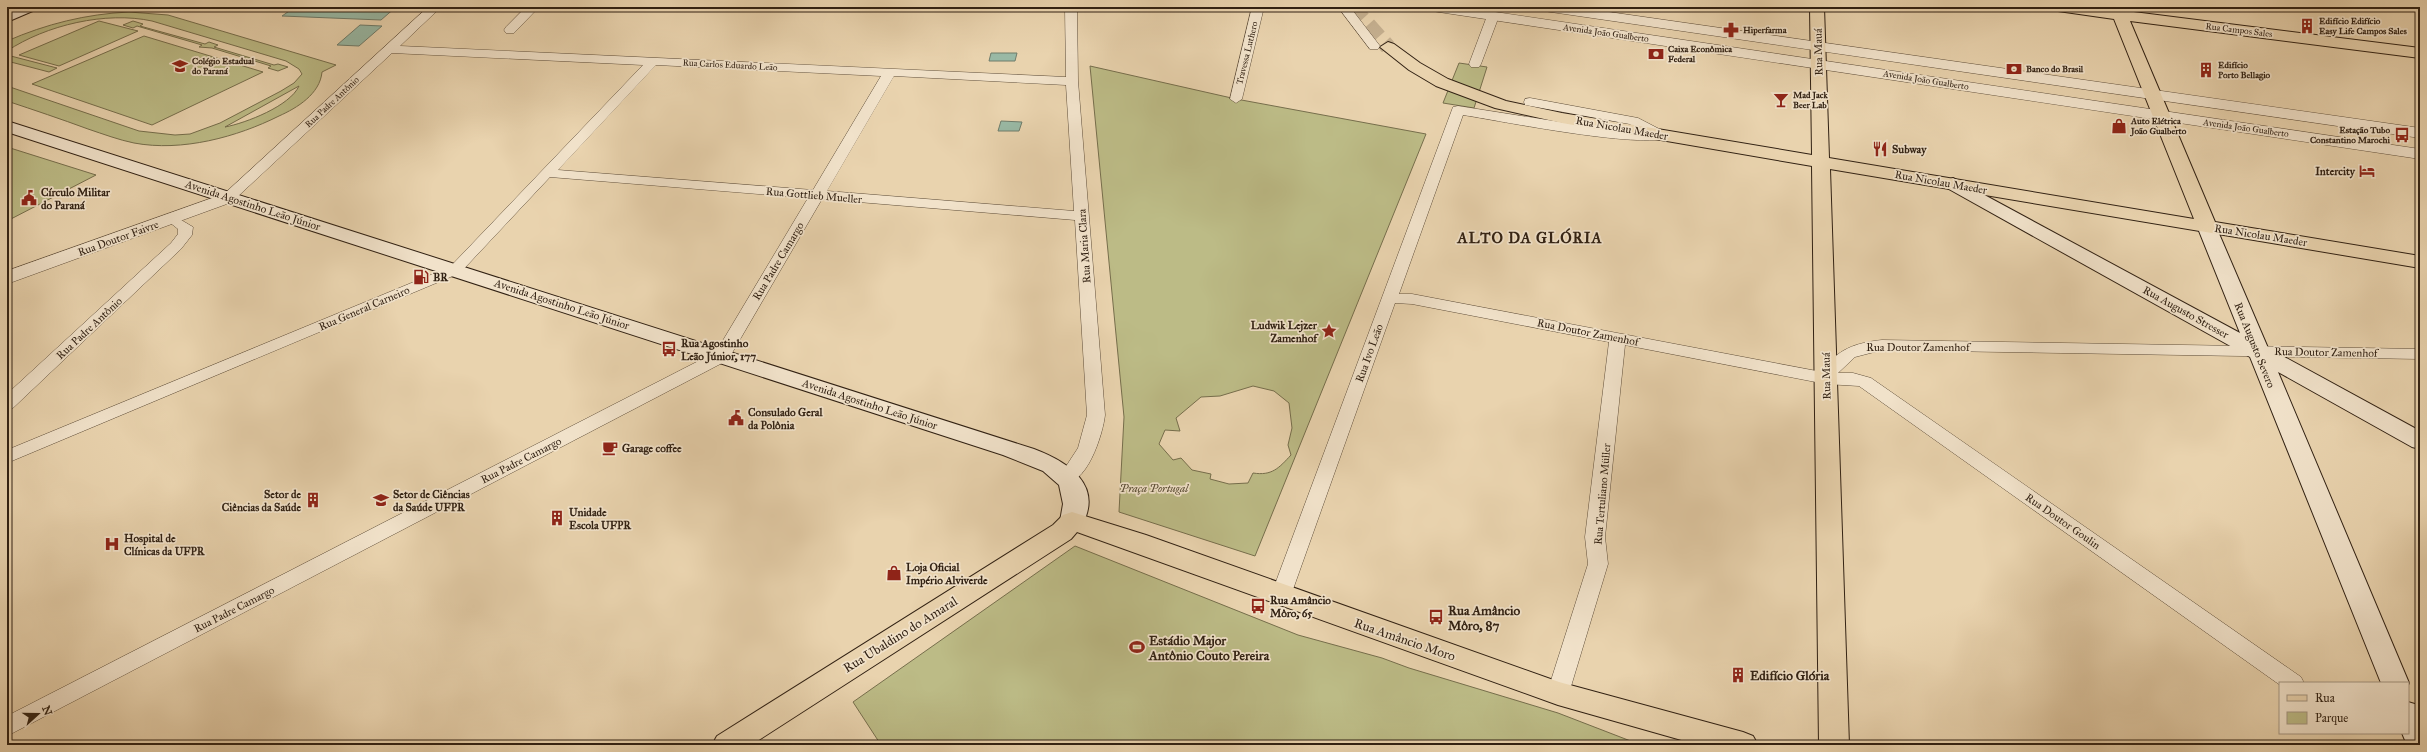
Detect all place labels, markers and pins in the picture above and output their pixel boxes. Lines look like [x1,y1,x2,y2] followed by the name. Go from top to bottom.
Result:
[2319,15,2407,37] place label: Edifício Edifício Easy Life Campos Sales
[2298,17,2316,35] building icon: Edifício Edifício Easy Life Campos Sales
[1722,21,1740,39] pharmacy icon: Hiperfarma
[1743,24,1787,36] place label: Hiperfarma
[1668,43,1732,64] place label: Caixa Econômica Federal
[1647,45,1665,63] bank icon: Caixa Econômica Federal
[192,55,255,76] place label: Colégio Estadual do Paraná
[171,57,189,75] school or university icon: Colégio Estadual do Paraná
[2218,59,2271,81] place label: Edifício Porto Bellagio
[2005,60,2023,78] bank icon: Banco do Brasil
[2197,61,2215,79] building icon: Edifício Porto Bellagio
[2026,63,2084,74] place label: Banco do Brasil
[1793,89,1829,110] place label: Mad Jack Beer Lab
[1772,91,1790,109] bar icon: Mad Jack Beer Lab
[2130,115,2187,137] place label: Auto Elétrica João Gualberto
[2110,117,2128,135] shop icon: Auto Elétrica João Gualberto
[2310,124,2391,145] place label: Estação Tubo Constantino Marochi
[2393,126,2411,144] bus stop icon: Estação Tubo Constantino Marochi
[1871,140,1889,158] restaurant icon: Subway
[1892,143,1927,157] place label: Subway
[2358,162,2376,180] hotel icon: Intercity
[2315,165,2356,179] place label: Intercity
[41,186,111,212] place label: Círculo Militar do Paraná
[20,189,38,207] public building icon: Círculo Militar do Paraná
[412,268,430,286] fuel station icon: BR
[433,271,449,284] place label: BR
[1251,319,1319,345] place label: Ludwik Lejzer Zamenhof
[1320,322,1338,340] place icon: Ludwik Lejzer Zamenhof
[681,337,756,364] place label: Rua Agostinho Leão Júnior, 177
[660,340,678,358] bus stop icon: Rua Agostinho Leão Júnior, 177
[748,406,823,432] place label: Consulado Geral da Polônia
[727,409,745,427] public building icon: Consulado Geral da Polônia
[601,439,619,457] cafe icon: Garage coffee
[622,442,682,455] place label: Garage coffee
[222,488,301,514] place label: Setor de Ciências da Saúde
[393,488,470,514] place label: Setor de Ciências da Saúde UFPR
[304,491,322,509] building icon: Setor de Ciências da Saúde
[372,491,390,509] school or university icon: Setor de Ciências da Saúde UFPR
[569,506,632,532] place label: Unidade Escola UFPR
[548,509,566,527] building icon: Unidade Escola UFPR
[124,532,206,558] place label: Hospital de Clínicas da UFPR
[103,535,121,553] hospital icon: Hospital de Clínicas da UFPR
[906,561,988,588] place label: Loja Oficial Império Alviverde
[885,564,903,582] shop icon: Loja Oficial Império Alviverde
[1270,594,1331,620] place label: Rua Amâncio Môro, 65
[1249,597,1267,615] bus stop icon: Rua Amâncio Môro, 65
[1448,603,1520,634] place label: Rua Amâncio Môro, 87
[1427,608,1445,626] bus stop icon: Rua Amâncio Môro, 87
[1148,633,1270,664] place label: Estádio Major Antônio Couto Pereira
[1128,638,1146,656] sports icon: Estádio Major Antônio Couto Pereira
[1729,666,1747,684] building icon: Edifício Glória
[1750,668,1830,684] place label: Edifício Glória

